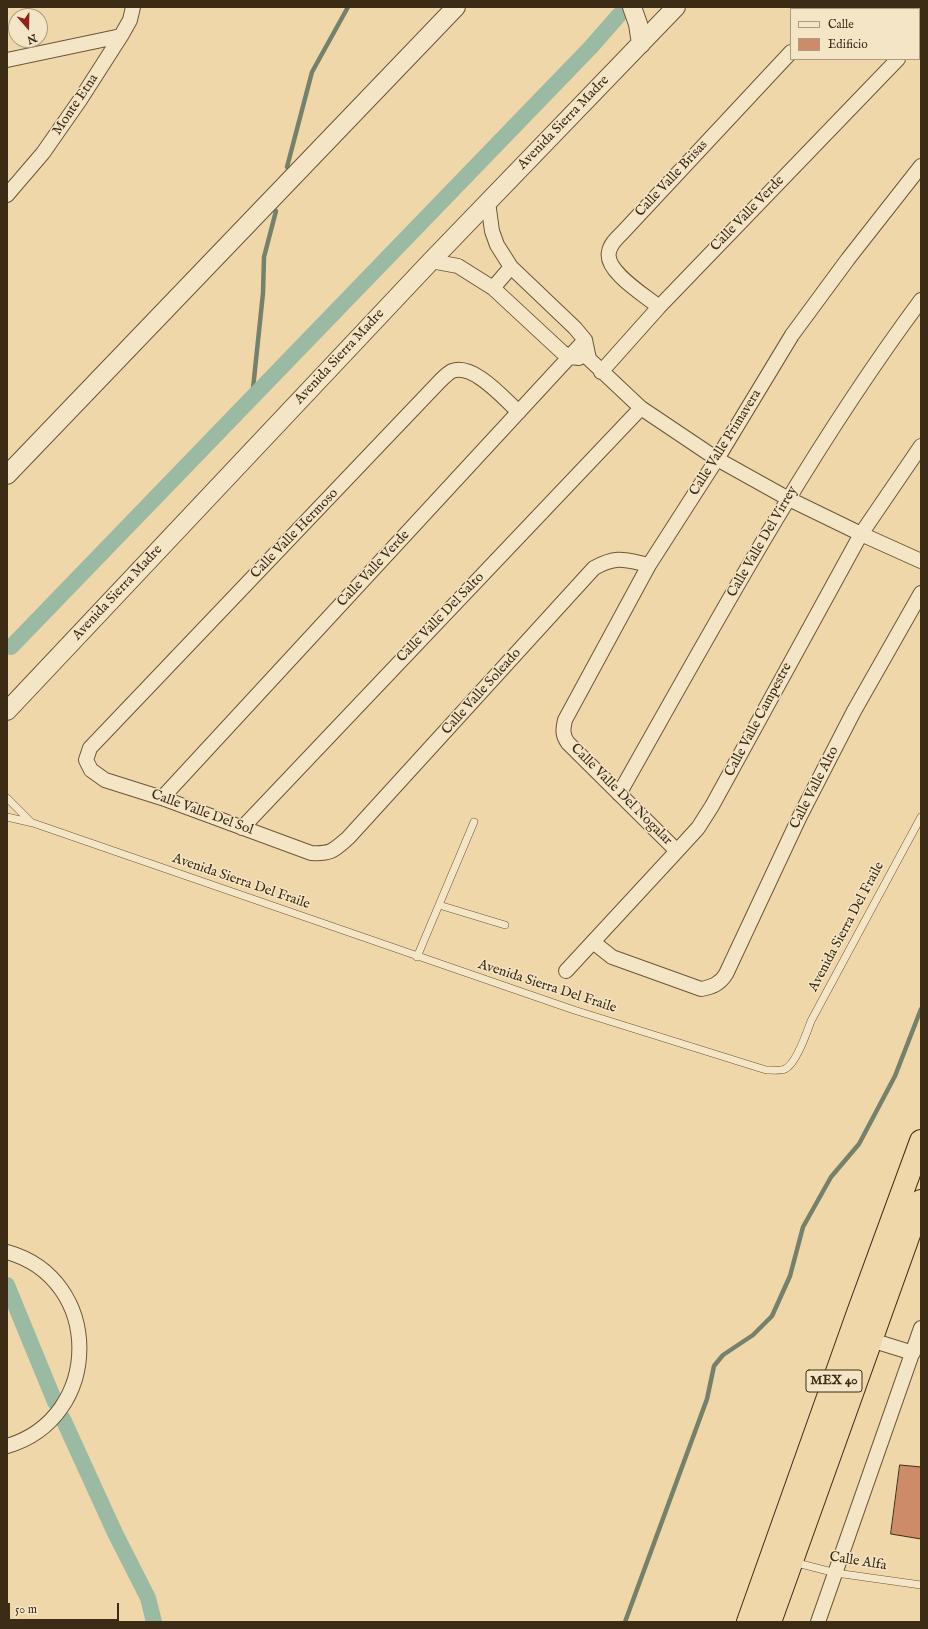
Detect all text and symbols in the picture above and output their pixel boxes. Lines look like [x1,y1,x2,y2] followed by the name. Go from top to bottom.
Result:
[8,8,48,48] north arrow
[790,8,920,60] legend
[828,17,854,32] text: Calle
[25,30,39,47] text: N
[828,37,868,52] text: Edificio
[49,71,103,139] street label: Monte Etna
[515,72,613,174] street label: Avenida Sierra Madre
[632,137,712,221] street label: Calle Valle Brisas
[708,173,788,255] street label: Calle Valle Verde
[291,306,389,408] street label: Avenida Sierra Madre
[687,387,765,499] street label: Calle Valle Primavera
[724,483,802,601] street label: Calle Valle Del Virrey
[248,485,342,583] street label: Calle Valle Hermoso
[334,527,414,611] street label: Calle Valle Verde
[69,542,167,644] street label: Avenida Sierra Madre
[394,570,488,666] street label: Calle Valle Del Salto
[439,645,525,739] street label: Calle Valle Soleado
[722,660,796,780] street label: Calle Valle Campestre
[567,741,675,849] street label: Calle Valle Del Nogalar
[787,744,843,832] street label: Calle Valle Alto
[149,787,255,839] street label: Calle Valle Del Sol
[170,851,312,913] street label: Avenida Sierra Del Fraile
[806,859,888,995] street label: Avenida Sierra Del Fraile
[476,957,618,1017] street label: Avenida Sierra Del Fraile
[806,1370,862,1392] road number: MEX 40
[828,1549,888,1575] street label: Calle Alfa
[10,1595,121,1621] scale bar
[15,1602,37,1617] text: 50 m

